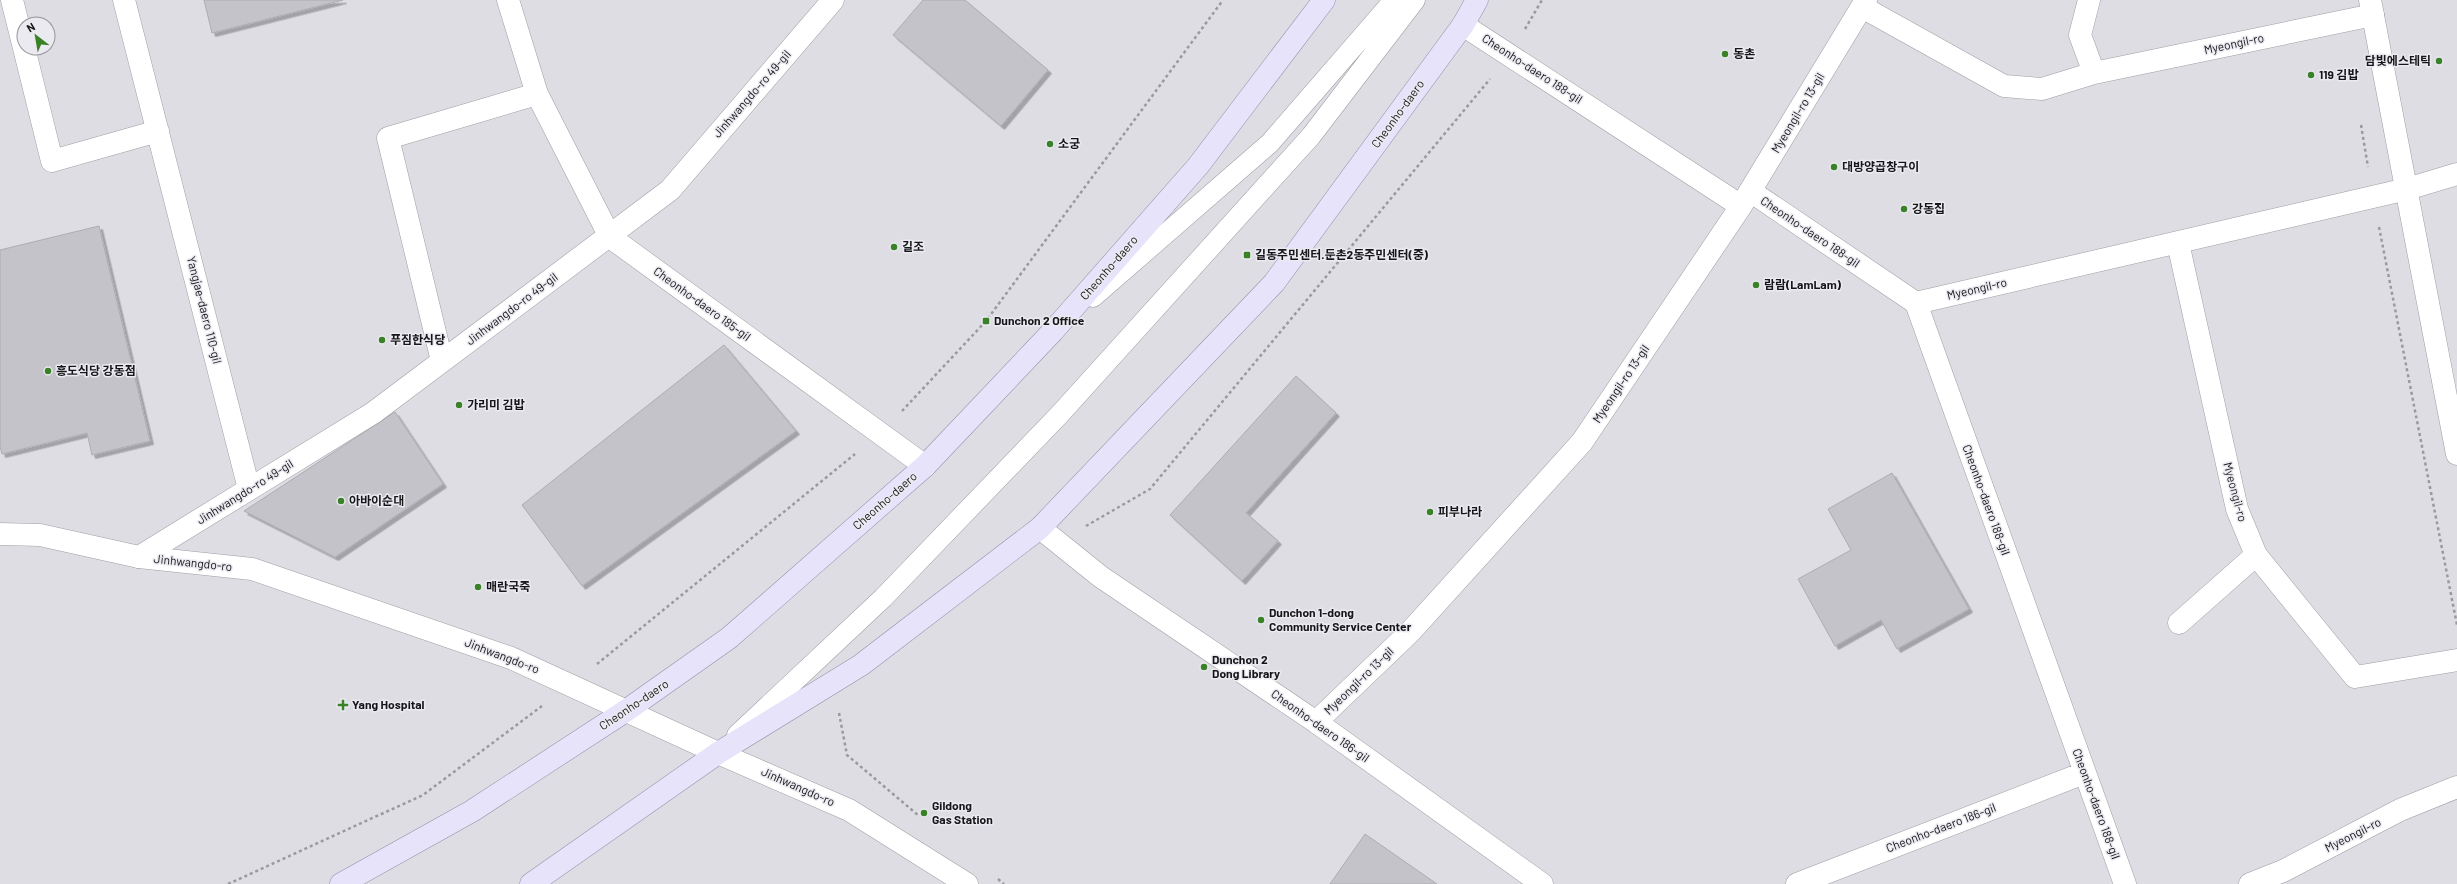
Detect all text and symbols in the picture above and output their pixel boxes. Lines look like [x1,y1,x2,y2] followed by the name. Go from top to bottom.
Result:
[16,16,56,56] north arrow
[24,20,37,34] text: N
[2202,30,2265,56] street label: Myeongil-ro
[1480,31,1585,106] street label: Cheonho-daero 188-gil
[1733,46,1755,60] place label: 동촌
[709,47,793,140] street label: Jinhwangdo-ro 49-gil
[1720,49,1730,59] marker: 동촌
[2365,53,2431,67] place label: 담빛에스테틱
[2434,56,2444,66] marker: 담빛에스테틱
[2319,67,2358,81] place label: 119 김밥
[1768,70,1827,155] street label: Myeongil-ro 13-gil
[2306,70,2316,80] marker: 119 김밥
[1368,77,1427,150] street label: Cheonho-daero
[1058,136,1080,150] place label: 소궁
[1045,139,1055,149] marker: 소궁
[1842,159,1919,173] place label: 대방양곱창구이
[1829,162,1839,172] marker: 대방양곱창구이
[1758,193,1863,270] street label: Cheonho-daero 188-gil
[1912,201,1945,215] place label: 강동집
[1899,204,1909,214] marker: 강동집
[1077,232,1140,302] street label: Cheonho-daero
[902,239,924,253] place label: 길조
[889,242,899,252] marker: 길조
[1255,247,1429,261] place label: 길동주민센터.둔촌2동주민센터(중)
[1242,250,1252,260] marker: 길동주민센터.둔촌2동주민센터(중)
[185,255,225,365] street label: Yangjae-daero 110-gil
[651,263,754,343] street label: Cheonho-daero 185-gil
[463,269,560,347] street label: Jinhwangdo-ro 49-gil
[1945,274,2008,302] street label: Myeongil-ro
[1764,277,1842,291] place label: 람람(LamLam)
[1751,280,1761,290] marker: 람람(LamLam)
[994,313,1085,327] place label: Dunchon 2 Office
[981,316,991,326] marker: Dunchon 2 Office
[390,332,445,346] place label: 푸짐한식당
[377,335,387,345] marker: 푸짐한식당
[1589,342,1651,425] street label: Myeongil-ro 13-gil
[56,363,136,377] place label: 흥도식당 강동점
[43,366,53,376] marker: 흥도식당 강동점
[467,397,525,411] place label: 가리미 김밥
[454,400,464,410] marker: 가리미 김밥
[1960,442,2013,557] street label: Cheonho-daero 188-gil
[194,456,295,527] street label: Jinhwangdo-ro 49-gil
[2221,460,2251,523] street label: Myeongil-ro
[849,469,919,532] street label: Cheonho-daero
[349,493,404,507] place label: 아바이순대
[336,496,346,506] marker: 아바이순대
[1438,504,1482,518] place label: 피부나라
[1425,507,1435,517] marker: 피부나라
[153,551,233,573] street label: Jinhwangdo-ro
[486,579,530,593] place label: 매란국죽
[473,582,483,592] marker: 매란국죽
[1269,605,1412,633] place label: Dunchon 1-dong Community Service Center
[1256,615,1266,625] marker: Dunchon 1-dong Community Service Center
[463,634,542,676] street label: Jinhwangdo-ro
[1321,644,1396,717] street label: Myeongil-ro 13-gil
[1212,652,1280,680] place label: Dunchon 2 Dong Library
[1199,662,1209,672] marker: Dunchon 2 Dong Library
[596,676,671,733] street label: Cheonho-daero
[1269,686,1372,764] street label: Cheonho-daero 186-gil
[352,697,425,711] place label: Yang Hospital
[337,699,349,711] marker: Yang Hospital
[2070,746,2123,861] street label: Cheonho-daero 188-gil
[759,764,837,809] street label: Jinhwangdo-ro
[932,798,993,826] place label: Gildong Gas Station
[1884,800,1998,855] street label: Cheonho-daero 186-gil
[919,808,929,818] marker: Gildong Gas Station
[2322,814,2383,854] street label: Myeongil-ro

